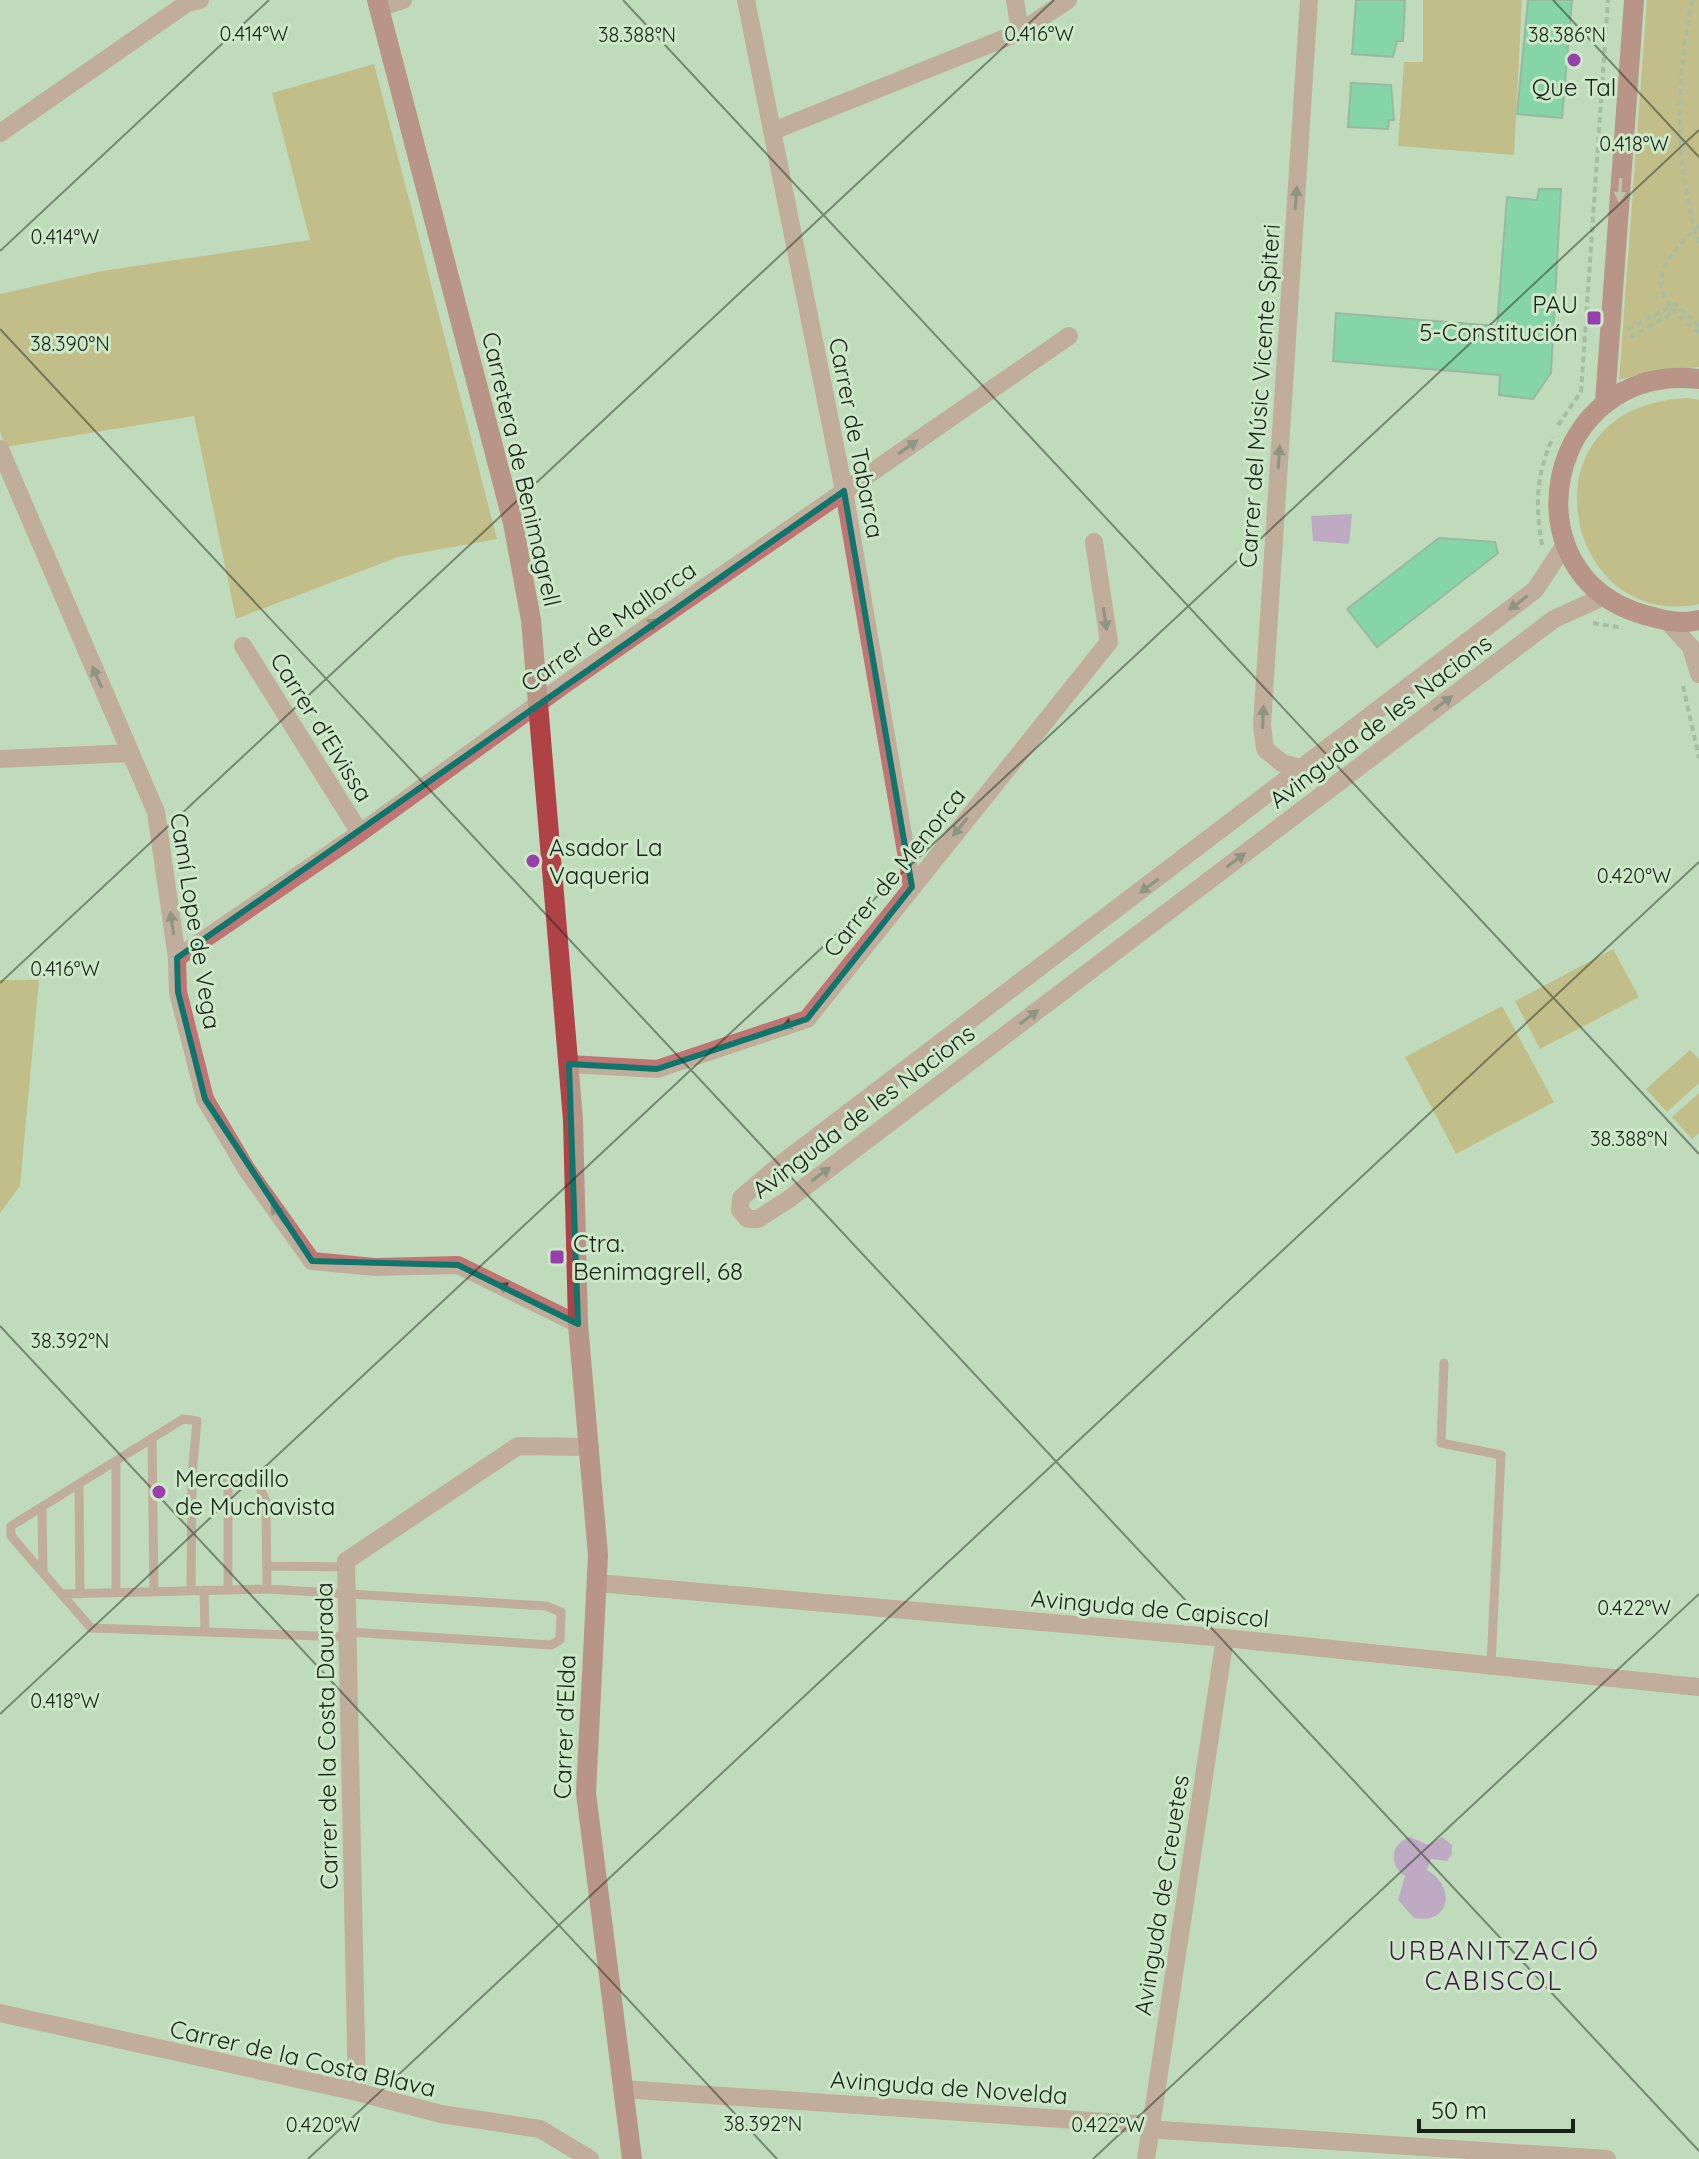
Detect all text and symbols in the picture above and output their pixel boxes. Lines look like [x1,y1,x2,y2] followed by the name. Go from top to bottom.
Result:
[220,21,288,46] text: 0.414°W
[1004,21,1074,46] text: 0.416°W
[598,22,676,47] text: 38.388°N
[1528,22,1606,47] text: 38.386°N
[1565,51,1583,69] marker: Que Tal
[1532,72,1616,102] place label: Que Tal
[1599,131,1669,156] text: 0.418°W
[1613,177,1626,202] one-way arrow
[1290,185,1303,210] one-way arrow
[1232,223,1286,569] street label: Carrer del Músic Vicente Spiteri
[31,224,99,249] text: 0.414°W
[1419,289,1578,347] place label: PAU 5-Constitución
[1585,309,1603,327] marker: PAU 5-Constitución
[476,329,568,609] street label: Carretera de Benimagrell
[30,331,110,356] text: 38.390°N
[823,335,891,541] street label: Carrer de Tabarca
[898,440,919,455] one-way arrow
[1273,444,1286,469] one-way arrow
[514,554,702,698] street label: Carrer de Mallorca
[1508,595,1528,611] one-way arrow
[1099,607,1112,632] one-way arrow
[638,619,659,634] one-way arrow
[1263,627,1497,815] street label: Avinguda de les Nacions
[264,647,380,807] street label: Carrer d'Eivissa
[90,665,104,689] one-way arrow
[1433,696,1453,712] one-way arrow
[1256,704,1269,729] one-way arrow
[816,781,972,963] street label: Carrer de Menorca
[164,811,228,1031] street label: Camí Lope de Vega
[952,817,969,837] one-way arrow
[549,832,663,890] place label: Asador La Vaqueria
[524,852,542,870] marker: Asador La Vaqueria
[1226,853,1246,869] one-way arrow
[1597,863,1671,888] text: 0.420°W
[1139,878,1160,893] one-way arrow
[165,910,178,935] one-way arrow
[30,956,100,981] text: 0.416°W
[1018,1010,1039,1026] one-way arrow
[746,1017,980,1205] street label: Avinguda de les Nacions
[781,1017,805,1030] one-way arrow
[1590,1126,1668,1151] text: 38.388°N
[811,1167,832,1183] one-way arrow
[270,1203,286,1225] one-way arrow
[573,1228,743,1286] place label: Ctra. Benimagrell, 68
[548,1248,566,1266] marker: Ctra. Benimagrell, 68
[497,1283,520,1296] one-way arrow
[31,1328,109,1353] text: 38.392°N
[175,1463,335,1521] place label: Mercadillo de Muchavista
[150,1483,168,1501] marker: Mercadillo de Muchavista
[308,1582,344,1890] street label: Carrer de la Costa Daurada
[1030,1583,1270,1633] street label: Avinguda de Capiscol
[1597,1595,1671,1620] text: 0.422°W
[546,1654,582,1800] street label: Carrer d'Elda
[30,1688,100,1713] text: 0.418°W
[1127,1773,1195,2017] street label: Avinguda de Creuetes
[1388,1934,1600,1997] district label: URBANITZACIÓ CABISCOL
[167,2013,439,2103] street label: Carrer de la Costa Blava
[829,2064,1069,2110] street label: Avinguda de Novelda
[1419,2083,1573,2133] scale bar
[1431,2095,1487,2125] text: 50 m
[724,2111,802,2136] text: 38.392°N
[286,2112,360,2137] text: 0.420°W
[1071,2112,1145,2137] text: 0.422°W

